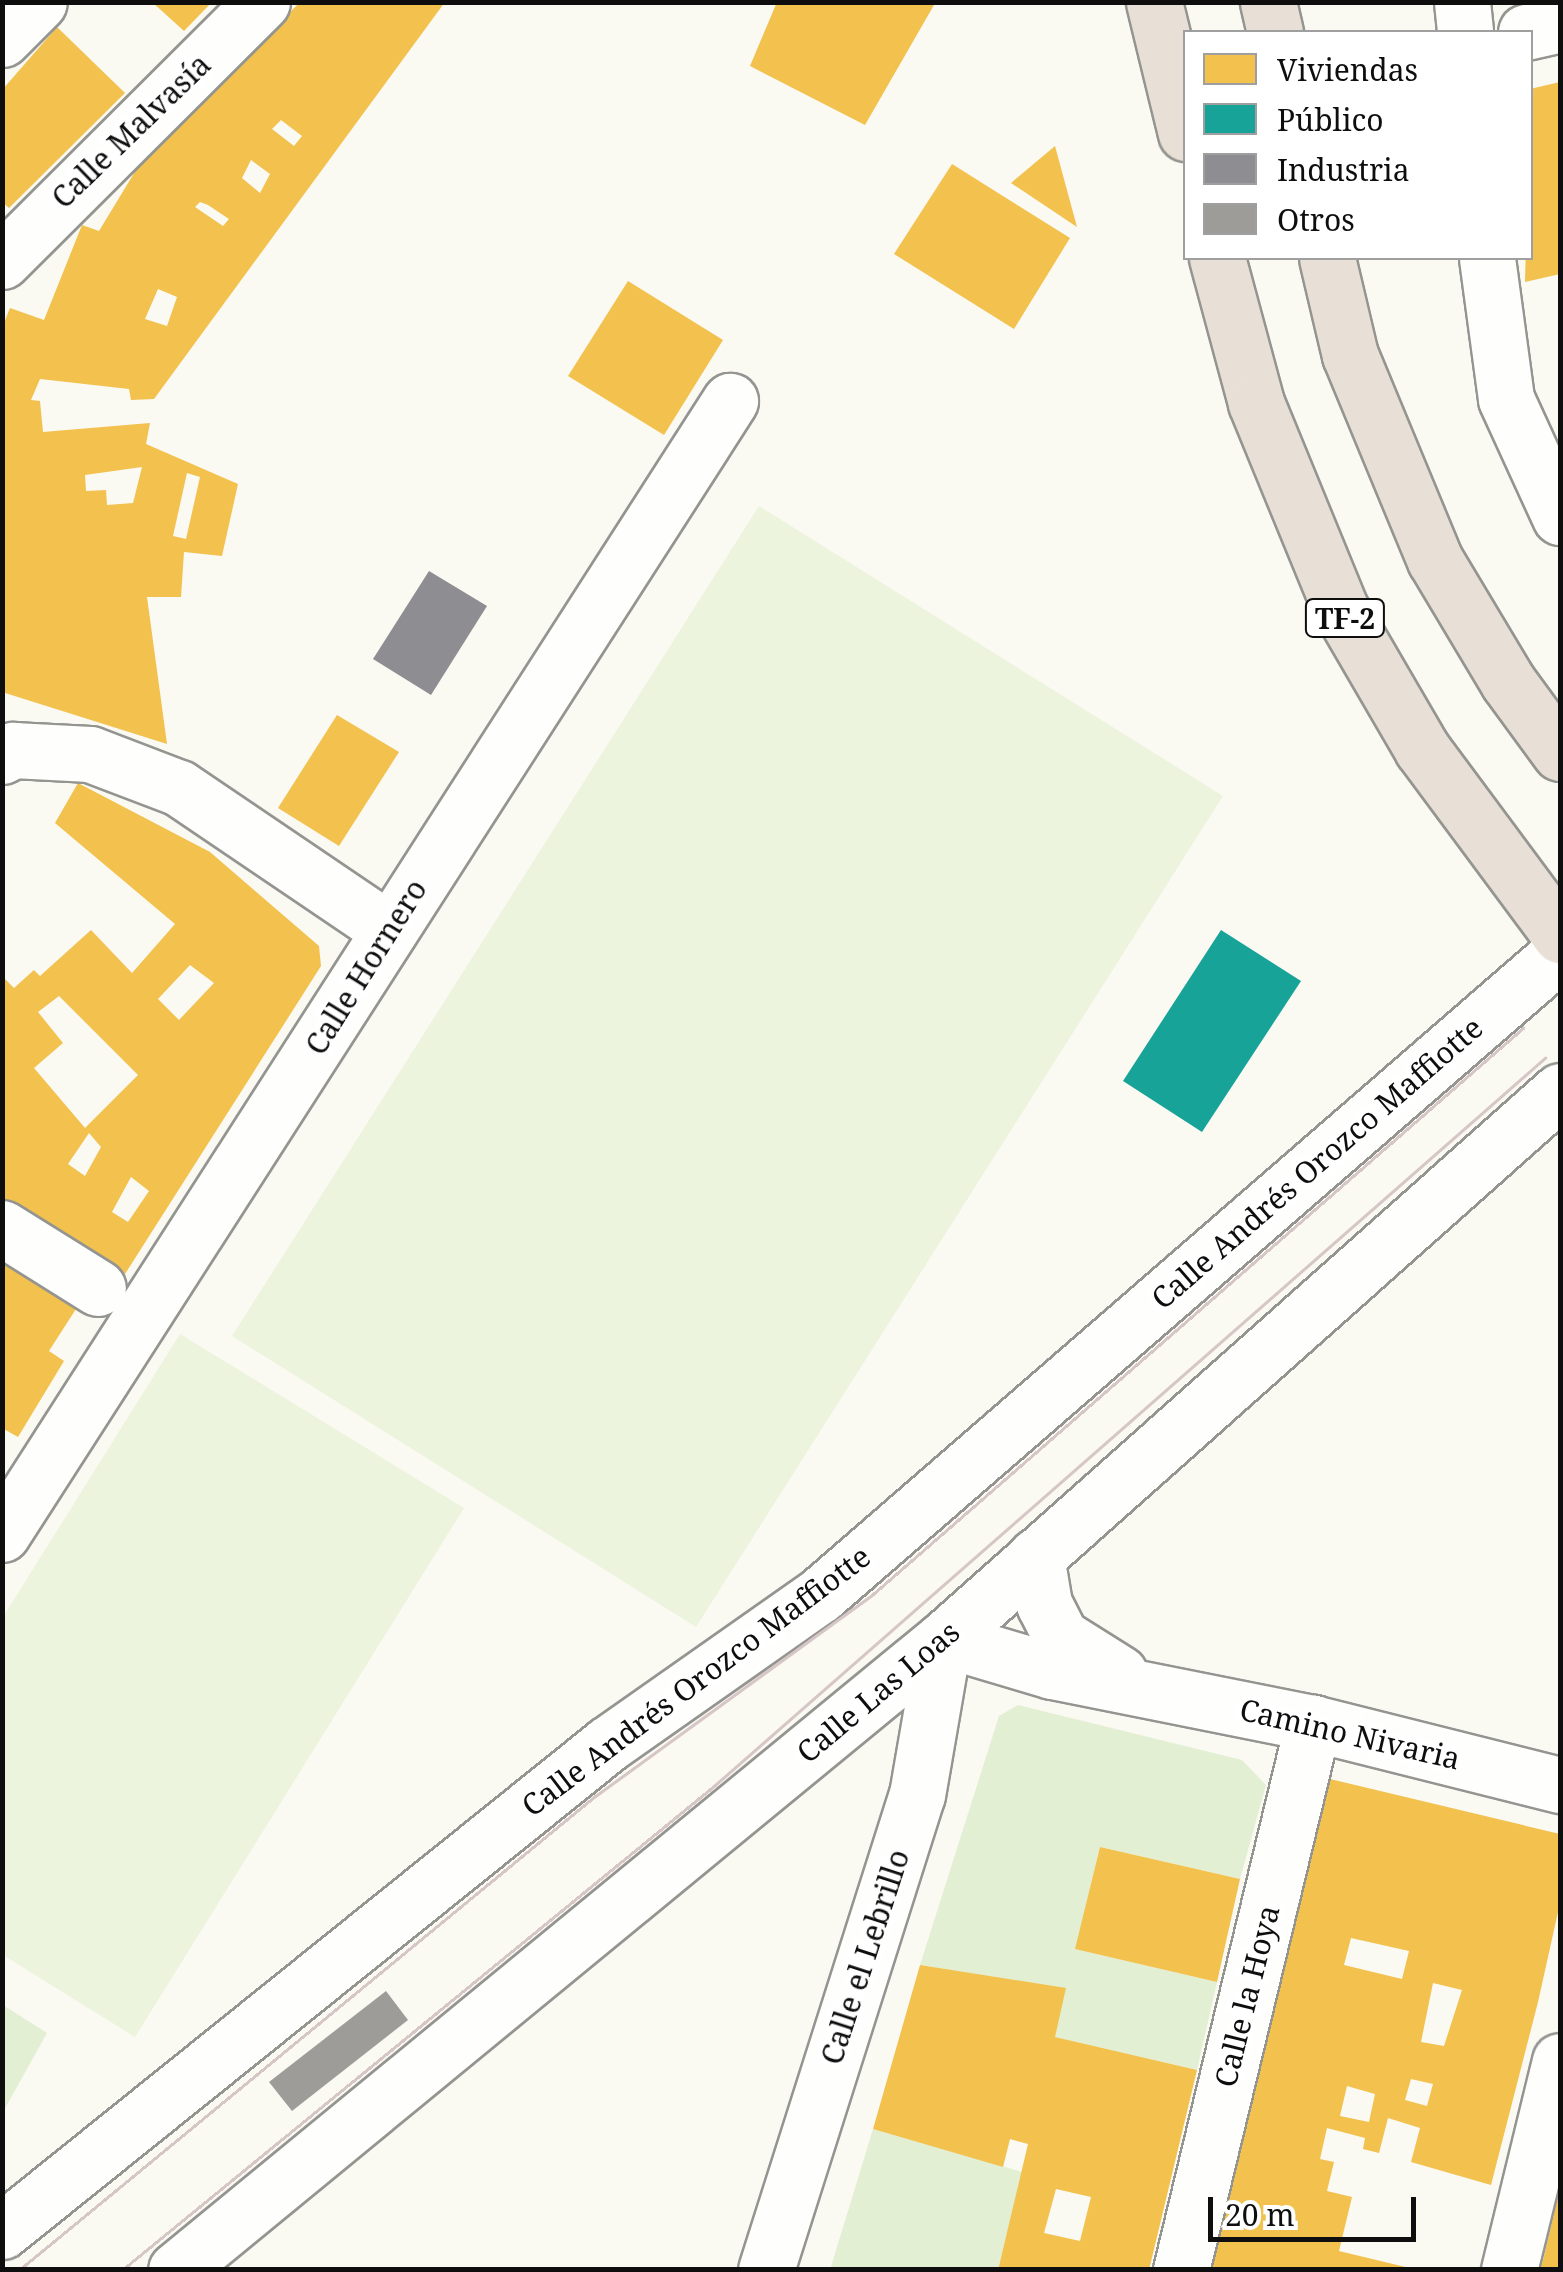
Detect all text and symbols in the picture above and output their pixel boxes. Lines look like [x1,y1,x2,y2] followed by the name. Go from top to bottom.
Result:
[1183,30,1533,260] legend
[44,46,218,216] street label: Calle Malvasía
[1277,49,1418,90] text: Viviendas
[1277,99,1384,140] text: Público
[1277,149,1410,190] text: Industria
[1277,199,1355,240] text: Otros
[1302,595,1388,641] road number: TF-2
[298,873,434,1061] street label: Calle Hornero
[1144,1009,1490,1317] street label: Calle Andrés Orozco Maffiotte
[515,1538,877,1824] street label: Calle Andrés Orozco Maffiotte
[789,1614,967,1770] street label: Calle Las Loas
[1236,1691,1464,1777] street label: Camino Nivaria
[813,1845,917,2069] street label: Calle el Lebrillo
[1207,1901,1287,2091] street label: Calle la Hoya
[1213,2177,1420,2239] scale bar
[1225,2194,1295,2235] text: 20 m

